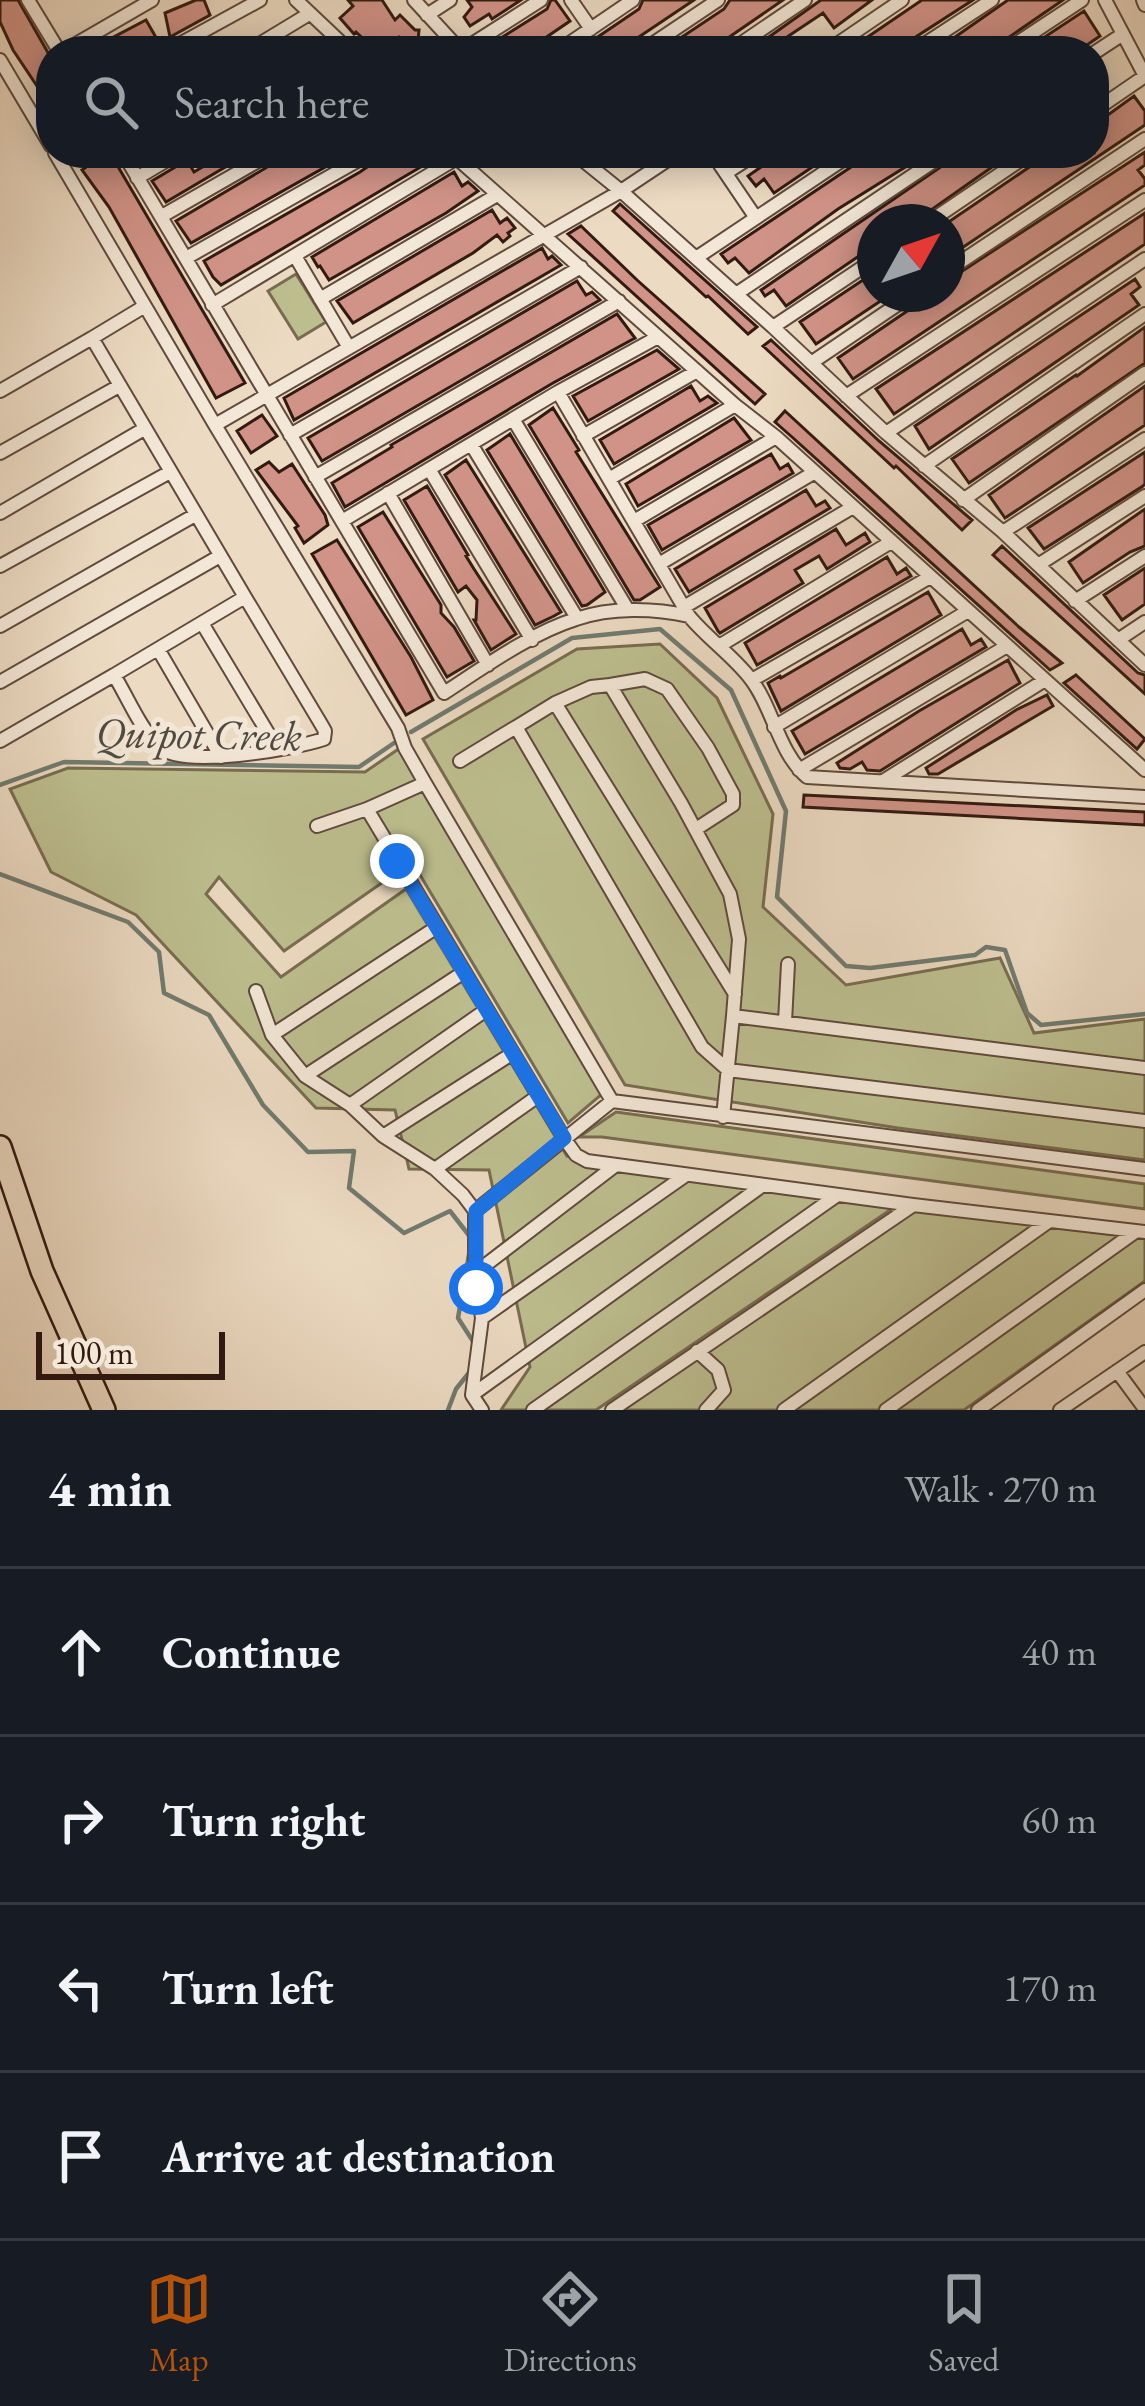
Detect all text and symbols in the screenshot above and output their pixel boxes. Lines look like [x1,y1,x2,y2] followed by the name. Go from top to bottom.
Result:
[36,36,1109,168] search box
[78,69,144,135] icon: search
[174,73,369,131] text: Search here
[857,204,965,312] north arrow
[95,705,303,763] water label: Quipot Creek
[370,834,424,888] route end
[449,1261,503,1315] route start
[36,1326,225,1379] scale bar
[54,1331,134,1374] text: 100 m
[48,1455,172,1521] text: 4 min
[904,1463,1097,1514] text: Walk · 270 m
[48,1619,114,1685] icon: ahead
[162,1623,340,1681] text: Continue
[1021,1626,1097,1677] text: 40 m
[48,1787,114,1853] icon: right
[162,1791,365,1849] text: Turn right
[1021,1794,1097,1845] text: 60 m
[48,1955,114,2021] icon: left
[162,1959,334,2017] text: Turn left
[1003,1962,1097,2013] text: 170 m
[48,2123,114,2189] icon: arrive
[162,2127,555,2185] text: Arrive at destination
[146,2266,212,2381] tab: Map
[504,2266,637,2381] tab: Directions
[928,2266,999,2381] tab: Saved

